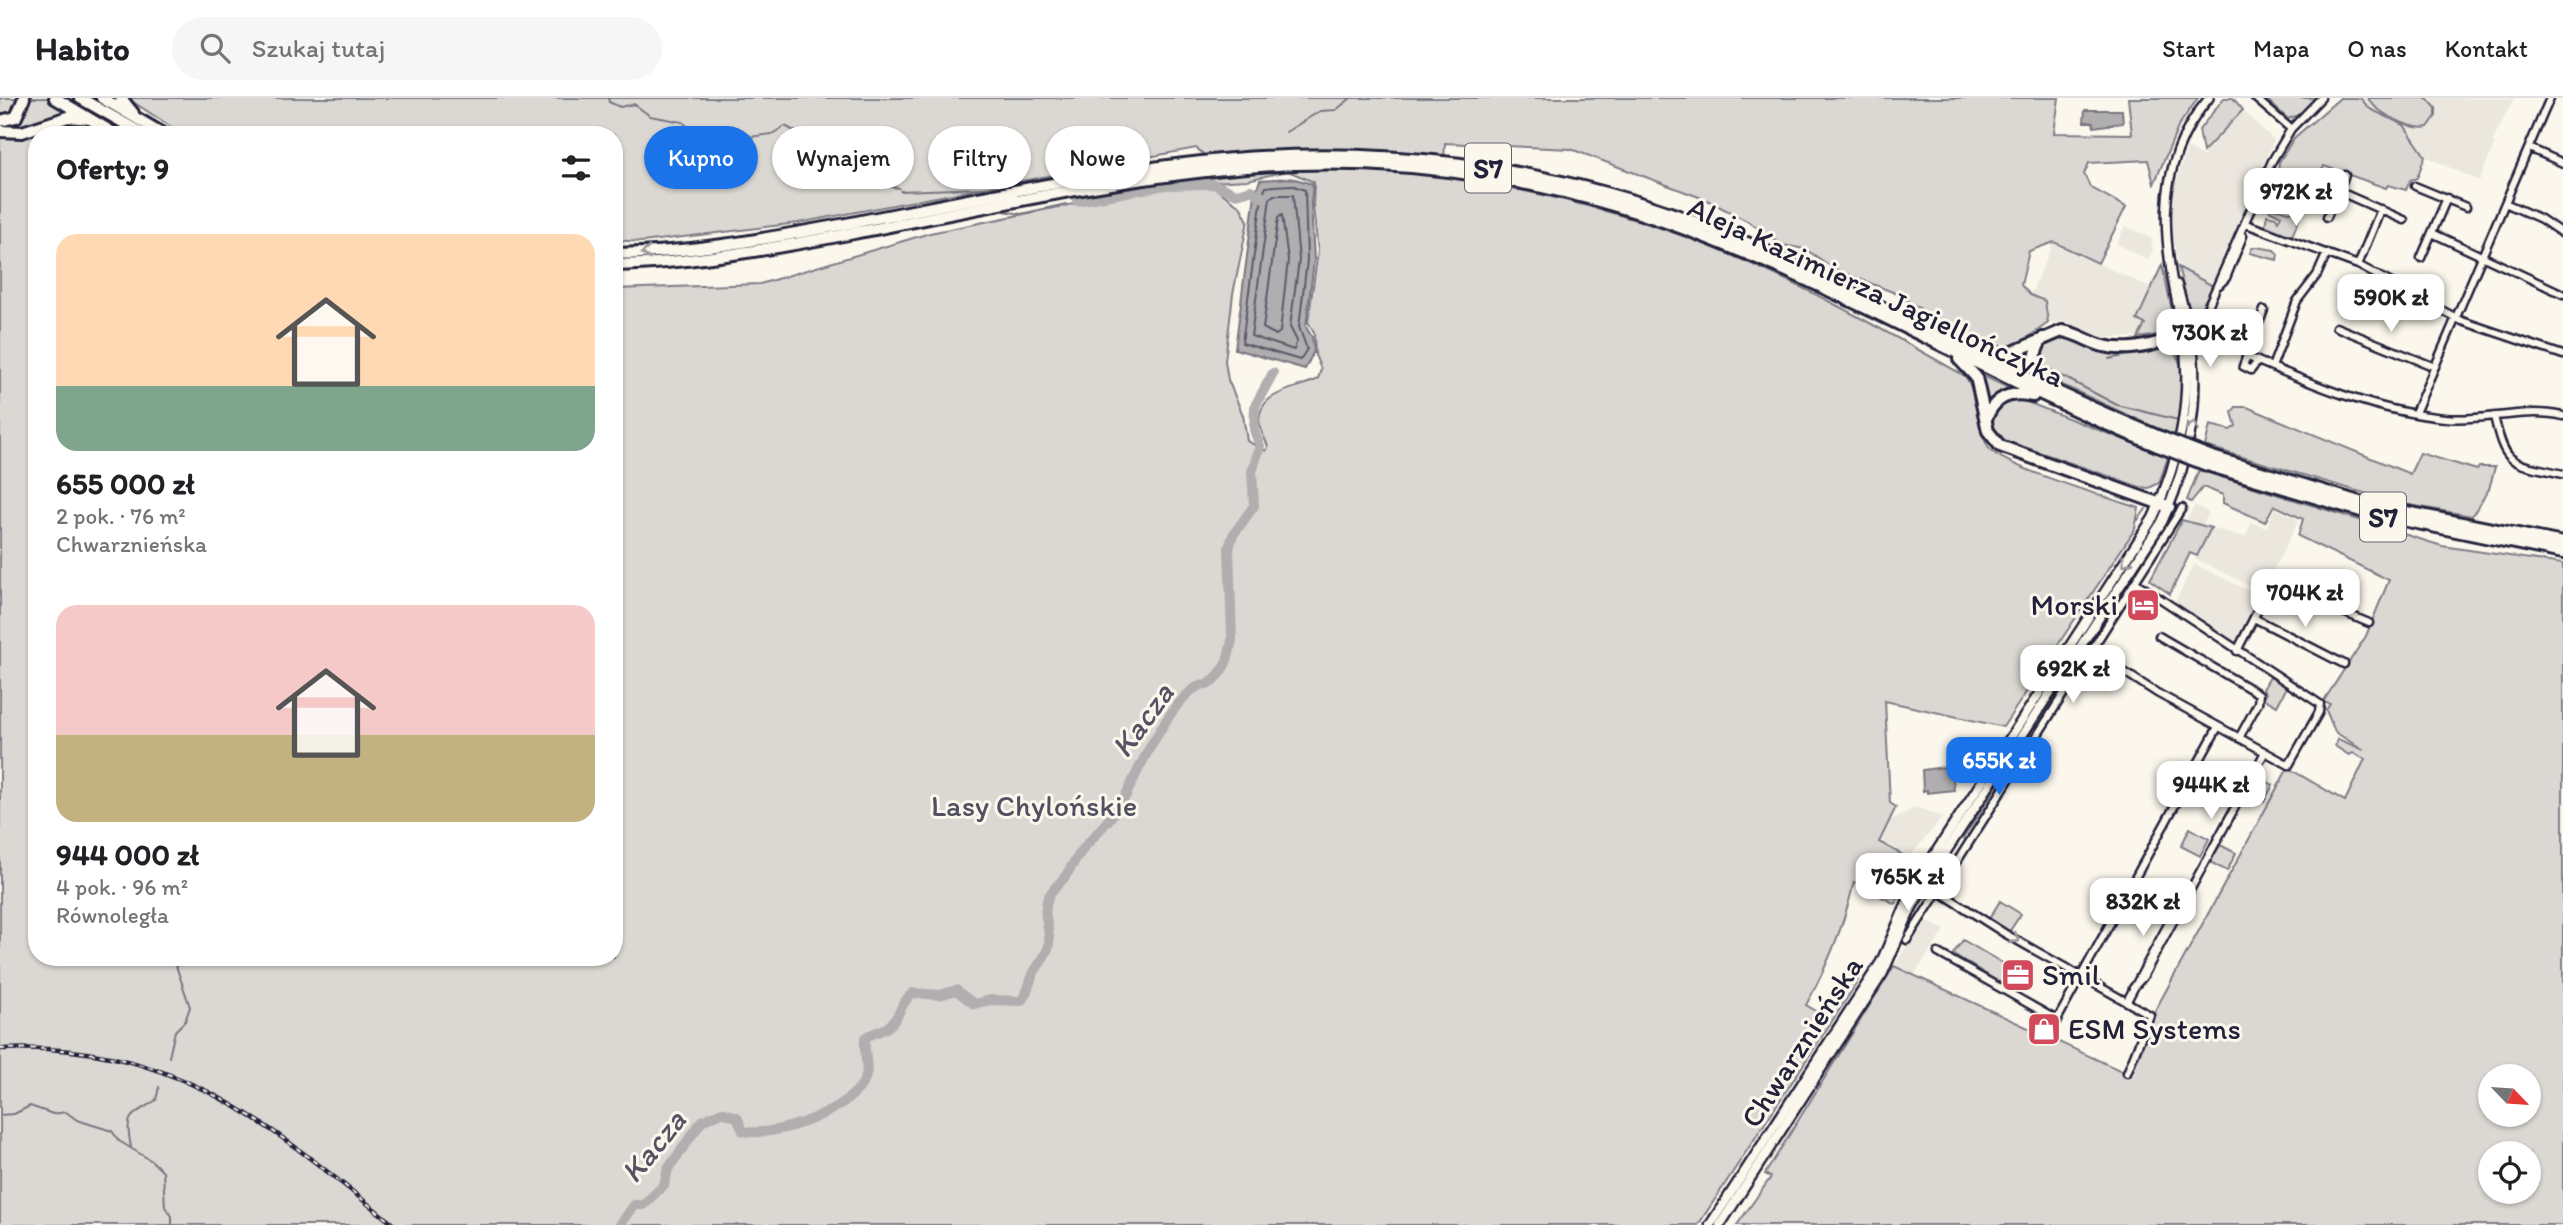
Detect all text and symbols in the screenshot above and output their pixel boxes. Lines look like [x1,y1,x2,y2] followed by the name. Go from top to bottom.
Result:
[172,17,662,80] search box
[35,29,130,68] text: Habito
[196,29,234,67] icon: search
[252,32,385,64] text: Szukaj tutaj
[2162,34,2215,63] text: Start
[2253,34,2309,63] text: Mapa
[2347,34,2407,63] text: O nas
[2445,34,2528,63] text: Kontakt
[644,126,758,189] chip: Kupno
[772,126,914,189] chip: Wynajem
[928,126,1031,189] chip: Filtry
[1045,126,1150,189] chip: Nowe
[1465,144,1511,192] road number: S7
[557,149,595,187] icon: filters
[56,150,169,187] text: Oferty: 9
[2231,169,2361,228] pin: 972K zł
[2260,177,2332,205] text: 972K zł
[1682,188,2071,395] street label: Aleja Kazimierza Jagiellończyka
[640,245,651,260] one-way arrow
[2326,274,2456,334] pin: 590K zł
[263,279,389,405] icon: home
[2353,283,2429,311] text: 590K zł
[2145,310,2275,369] pin: 730K zł
[2172,318,2248,346] text: 730K zł
[2185,420,2200,432] one-way arrow
[56,465,195,502] text: 655 000 zł
[2360,492,2406,542] road number: S7
[56,502,186,530] text: 2 pok. · 76 m²
[56,530,207,558] text: Chwarznieńska
[2121,554,2134,567] one-way arrow
[2240,570,2370,629] pin: 704K zł
[2267,578,2343,606] text: 704K zł
[2031,586,2118,623] place label: Morski
[2124,586,2162,624] hotel icon: Morski
[2008,646,2138,705] pin: 692K zł
[263,650,389,776] icon: home
[2036,654,2110,682] text: 692K zł
[1102,674,1182,765] water label: Kacza
[1934,738,2064,797] pin: 655K zł
[1962,746,2036,774] text: 655K zł
[2146,762,2276,821] pin: 944K zł
[2173,770,2249,798] text: 944K zł
[931,787,1137,824] park label: Lasy Chylońskie
[56,836,199,873] text: 944 000 zł
[1843,854,1973,913] pin: 765K zł
[1872,862,1944,890] text: 765K zł
[56,873,188,901] text: 4 pok. · 96 m²
[2078,878,2208,938] pin: 832K zł
[2106,887,2180,915] text: 832K zł
[56,901,169,929] text: Równoległa
[2008,931,2020,944] one-way arrow
[1732,949,1871,1134] street label: Chwarznieńska
[1999,956,2037,994] office icon: Smil
[2042,956,2101,993] place label: Smil
[2025,1010,2063,1048] shop icon: ESM Systems
[2068,1010,2241,1047] place label: ESM Systems
[2478,1064,2541,1127] north arrow
[2478,1064,2541,1204] map controls
[612,1101,694,1190] water label: Kacza
[2478,1141,2541,1204] button: locate

